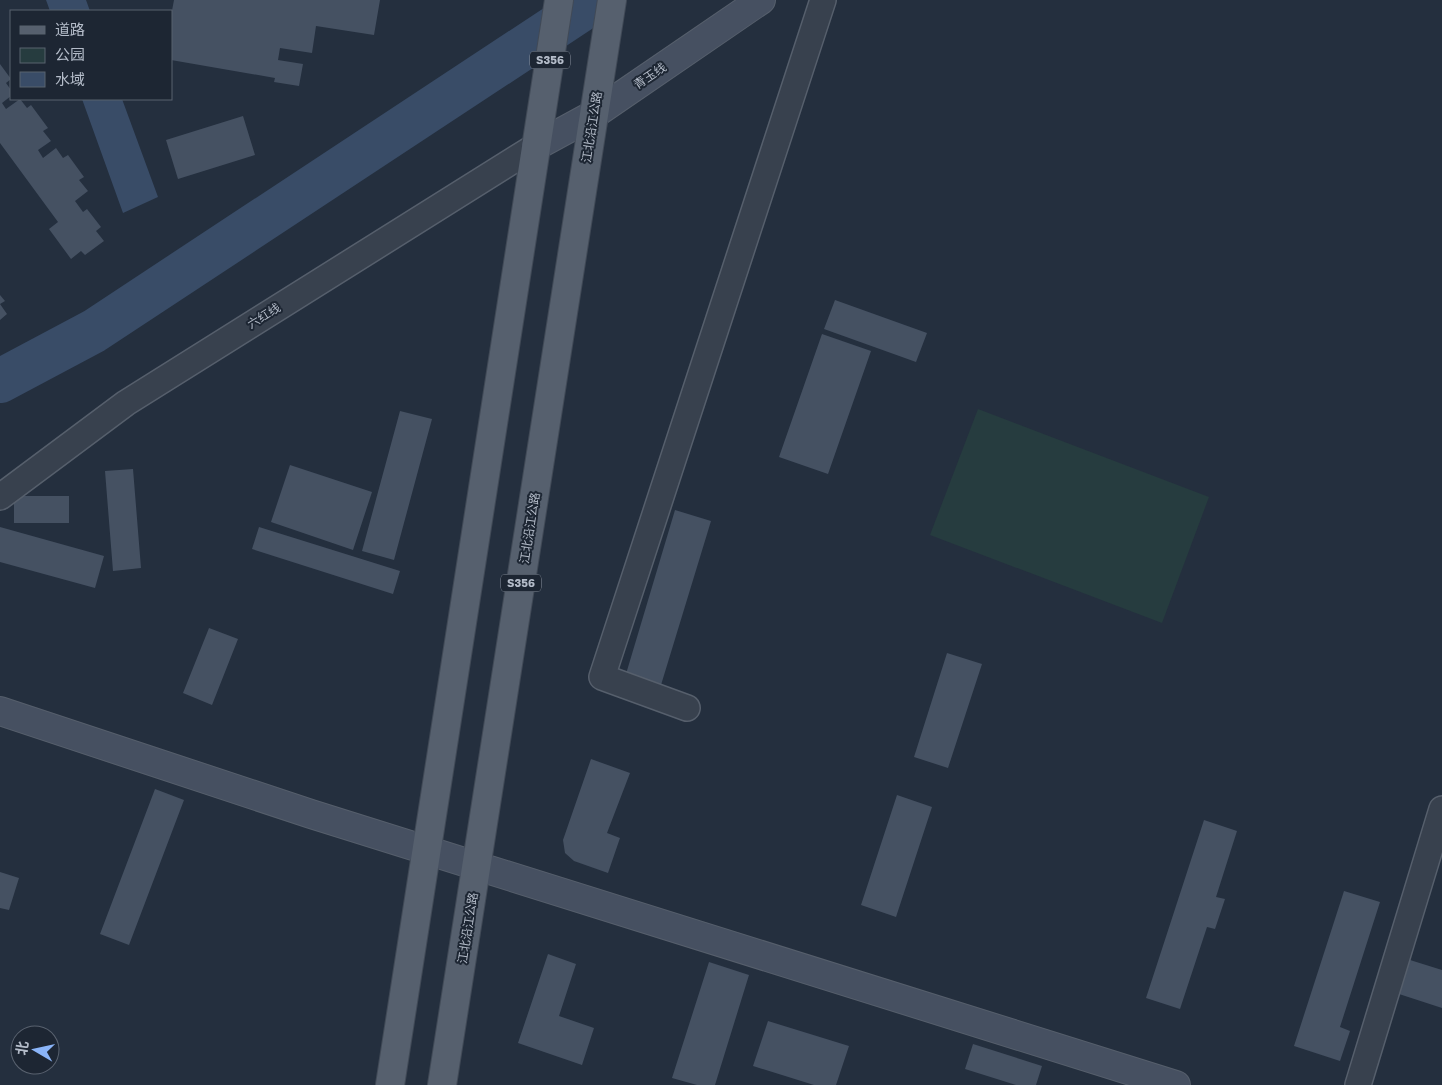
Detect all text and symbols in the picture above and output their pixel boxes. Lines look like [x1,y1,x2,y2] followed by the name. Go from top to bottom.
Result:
[10,10,172,100] legend
[55,20,85,38] text: 道路
[55,45,85,63] text: 公园
[530,52,570,68] road number: S356
[631,59,669,92] street label: 青玉线
[55,70,85,88] text: 水域
[578,90,605,164] street label: 江北沿江公路
[244,300,283,331] street label: 六红线
[516,491,543,565] street label: 江北沿江公路
[501,574,541,592] road number: S356
[454,891,481,965] street label: 江北沿江公路
[10,1025,60,1075] north arrow
[12,1040,31,1056] text: 北

